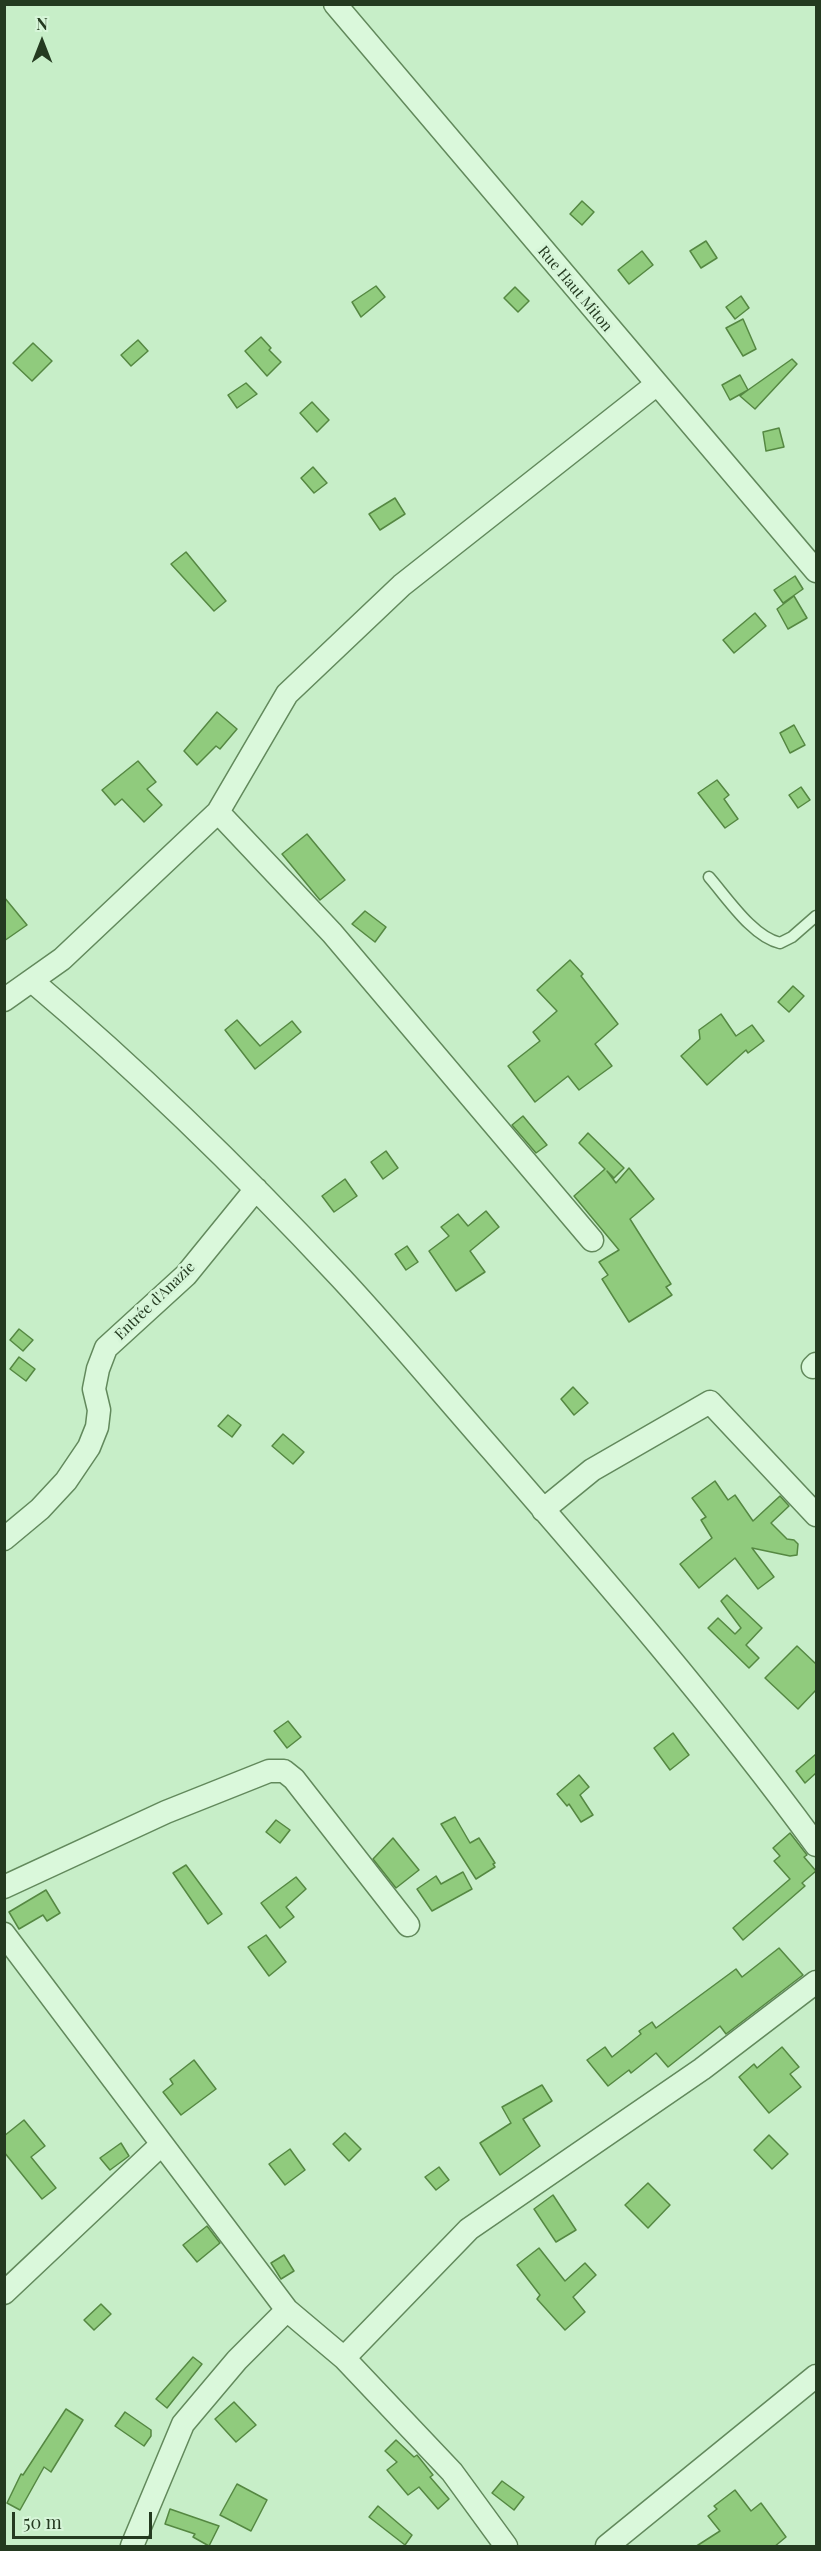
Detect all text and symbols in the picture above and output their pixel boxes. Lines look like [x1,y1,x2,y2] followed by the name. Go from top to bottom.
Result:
[12,12,72,72] north arrow
[36,13,48,34] text: N
[534,243,616,335] street label: Rue Haut Miton
[111,1258,199,1344] street label: Entrée d'Anazie
[15,2500,154,2538] scale bar
[23,2510,62,2534] text: 50 m

